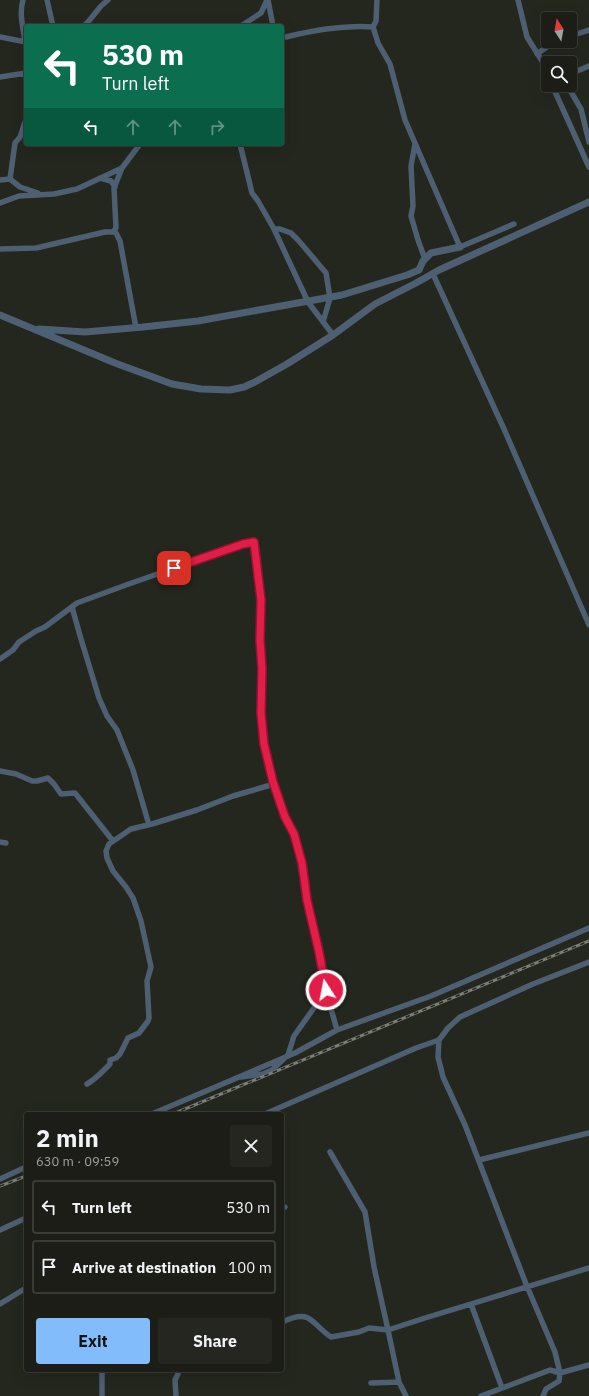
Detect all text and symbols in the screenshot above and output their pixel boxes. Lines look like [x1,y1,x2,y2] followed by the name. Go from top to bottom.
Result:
[541,12,577,48] north arrow
[541,12,577,92] map controls
[102,36,184,73] text: 530 m
[36,40,88,92] icon: left
[541,56,577,92] button: search
[102,72,170,95] text: Turn left
[80,116,102,138] icon: left
[122,116,144,138] icon: ahead
[164,116,186,138] icon: ahead
[206,116,228,138] icon: right
[157,551,191,585] pin
[163,557,185,579] icon: arrive
[305,969,347,1011] position arrow
[36,1122,99,1154] text: 2 min
[230,1125,272,1167] button: close
[36,1153,119,1170] text: 630 m · 09:59
[38,1196,60,1218] icon: left
[72,1198,132,1217] text: Turn left
[226,1198,270,1217] text: 530 m
[38,1256,60,1278] icon: arrive
[72,1258,216,1277] text: Arrive at destination
[228,1258,272,1277] text: 100 m
[36,1318,150,1364] button: Exit
[158,1318,272,1364] button: Share

